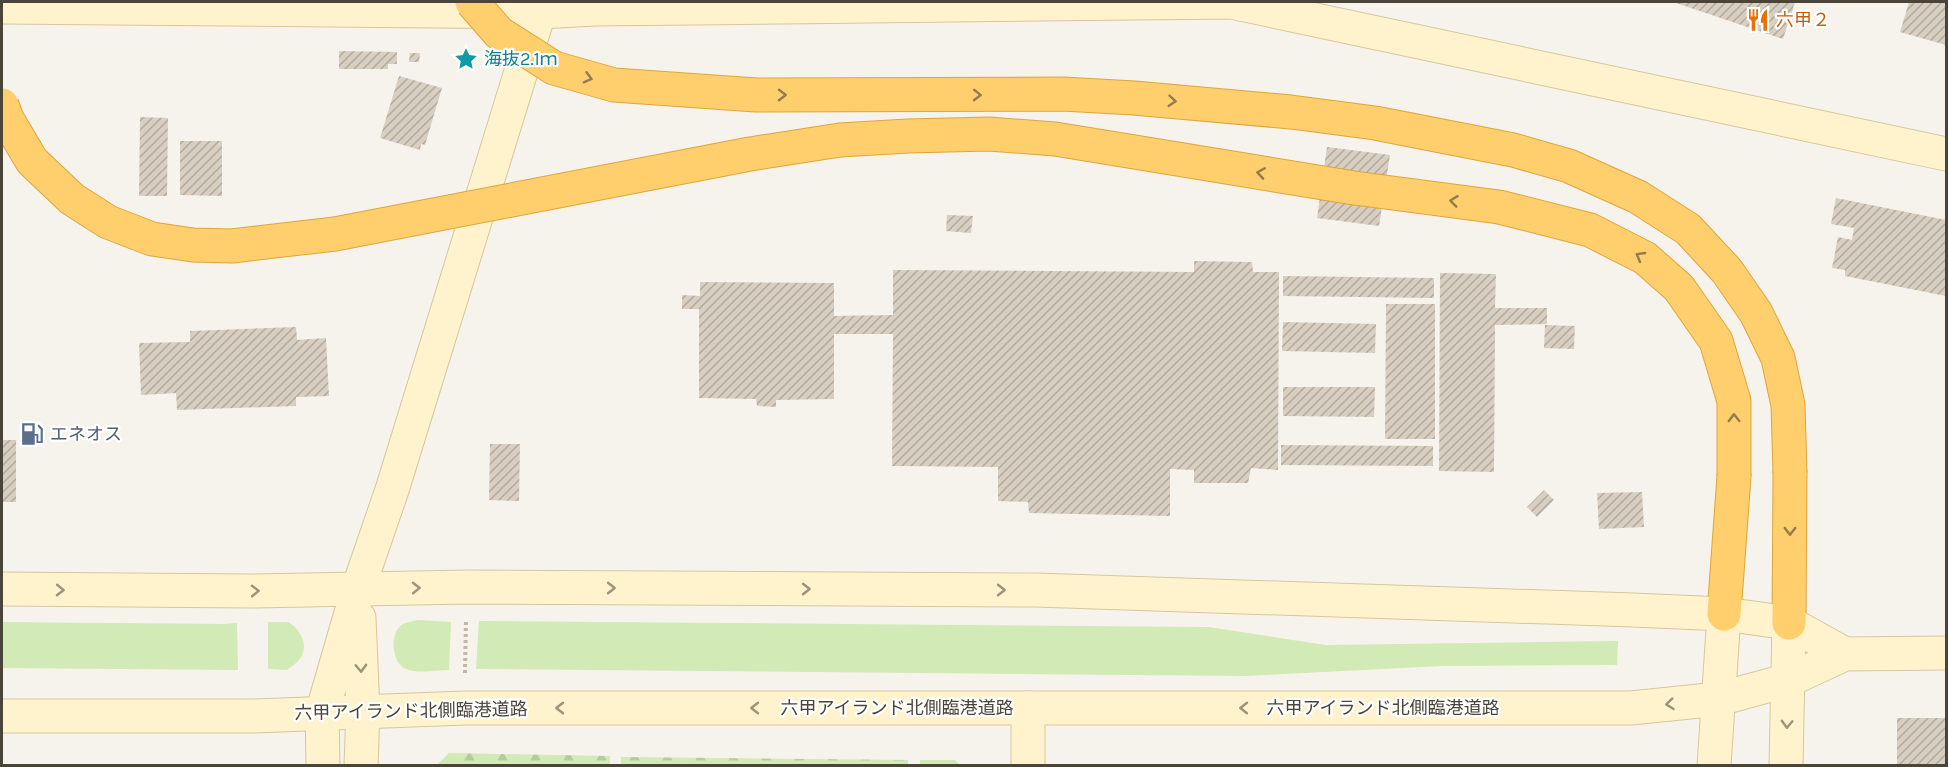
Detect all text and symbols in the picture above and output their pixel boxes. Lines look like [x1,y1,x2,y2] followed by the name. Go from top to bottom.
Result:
[1745,7,1771,33] restaurant icon: 六甲２
[1776,9,1830,31] place label: 六甲２
[453,46,479,72] place icon: 海抜2.1ｍ
[484,48,558,70] place label: 海抜2.1ｍ
[583,70,593,83] one-way arrow
[777,89,786,101] one-way arrow
[972,89,981,102] one-way arrow
[1167,94,1176,107] one-way arrow
[1257,167,1267,180] one-way arrow
[1450,195,1459,208] one-way arrow
[1636,251,1646,263] one-way arrow
[1728,413,1740,422] one-way arrow
[19,421,45,447] fuel station icon: エネオス
[50,423,122,445] place label: エネオス
[1784,527,1796,536] one-way arrow
[412,582,421,594] one-way arrow
[607,582,616,594] one-way arrow
[802,583,811,595] one-way arrow
[55,584,64,596] one-way arrow
[997,584,1006,596] one-way arrow
[250,585,259,597] one-way arrow
[355,664,367,673] one-way arrow
[780,697,1014,719] street label: 六甲アイランド北側臨港道路
[1266,697,1500,719] street label: 六甲アイランド北側臨港道路
[1666,697,1675,710] one-way arrow
[294,698,528,724] street label: 六甲アイランド北側臨港道路
[556,702,565,714] one-way arrow
[751,702,760,714] one-way arrow
[1240,702,1249,714] one-way arrow
[1781,719,1794,728] one-way arrow

